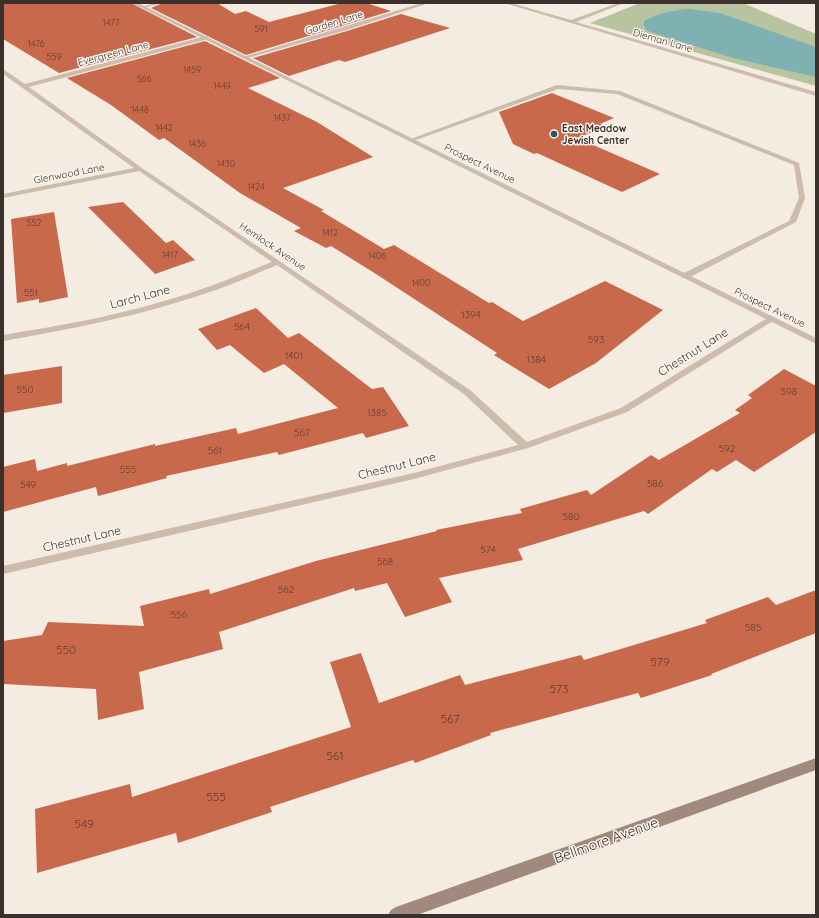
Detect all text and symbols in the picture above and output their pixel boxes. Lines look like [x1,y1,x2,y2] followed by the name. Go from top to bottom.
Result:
[304,7,365,37] street label: Garden Lane
[103,17,120,28] house number: 1477
[254,23,268,34] house number: 591
[632,26,695,55] street label: Dieman Lane
[28,38,45,49] house number: 1476
[76,38,150,69] street label: Evergreen Lane
[47,51,61,62] house number: 559
[183,64,201,75] house number: 1459
[137,73,151,84] house number: 566
[213,80,231,91] house number: 1449
[131,104,149,115] house number: 1448
[273,112,291,123] house number: 1437
[155,122,173,133] house number: 1442
[562,122,630,147] place label: East Meadow Jewish Center
[549,129,559,139] marker: East Meadow Jewish Center
[188,138,206,149] house number: 1436
[442,141,518,186] street label: Prospect Avenue
[217,158,235,169] house number: 1430
[33,160,106,187] street label: Glenwood Lane
[247,181,265,192] house number: 1424
[27,217,41,228] house number: 552
[237,219,309,274] street label: Hemlock Avenue
[322,227,338,238] house number: 1412
[162,249,178,260] house number: 1417
[368,250,386,261] house number: 1406
[412,277,430,288] house number: 1400
[108,281,172,312] street label: Larch Lane
[732,285,808,330] street label: Prospect Avenue
[24,286,38,299] house number: 551
[461,308,481,321] house number: 1394
[234,320,250,333] house number: 564
[655,324,731,379] street label: Chestnut Lane
[588,333,604,346] house number: 593
[285,349,303,362] house number: 1401
[526,353,546,366] house number: 1384
[17,383,33,396] house number: 550
[781,385,797,398] house number: 598
[367,406,387,419] house number: 1385
[294,426,310,439] house number: 567
[719,442,736,455] house number: 592
[208,444,222,457] house number: 561
[356,449,438,482] street label: Chestnut Lane
[120,463,136,476] house number: 555
[647,477,664,490] house number: 586
[20,478,36,491] house number: 549
[563,510,579,523] house number: 580
[41,522,123,555] street label: Chestnut Lane
[480,543,496,556] house number: 574
[377,555,393,568] house number: 568
[278,583,295,596] house number: 562
[171,608,188,621] house number: 556
[745,621,761,634] house number: 585
[56,642,76,657] house number: 550
[650,654,670,669] house number: 579
[550,681,568,696] house number: 573
[440,711,460,726] house number: 567
[326,748,344,763] house number: 561
[206,789,226,804] house number: 555
[552,813,661,867] street label: Bellmore Avenue
[74,816,94,831] house number: 549

